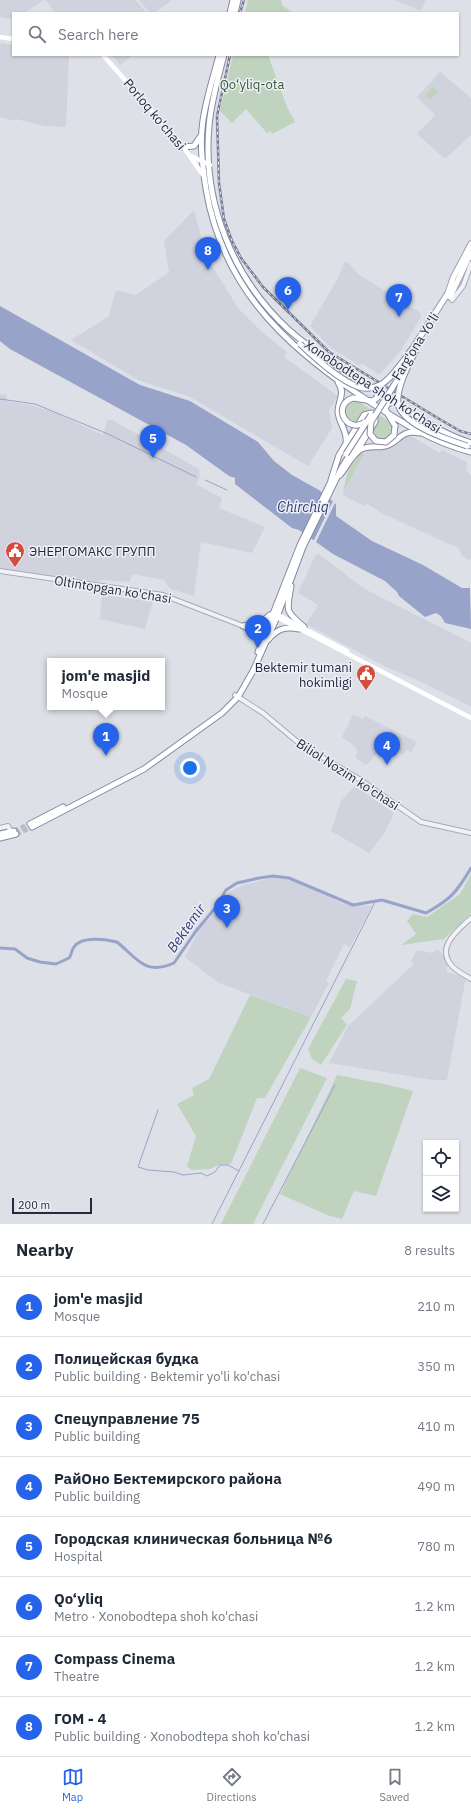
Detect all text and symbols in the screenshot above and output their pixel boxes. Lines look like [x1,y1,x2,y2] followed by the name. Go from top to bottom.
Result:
[12,12,459,56] search box
[26,23,48,45] icon: search
[58,25,138,44] text: Search here
[120,75,189,154] street label: Porloq ko'chasi
[220,76,284,93] park label: Qo‘yliq-ota
[195,237,221,270] pin: 8
[275,277,301,310] pin: 6
[386,284,412,317] pin: 7
[388,309,443,383] street label: Farg'ona Yo'li
[301,336,444,437] street label: Xonobodtepa shoh ko'chasi
[140,425,166,458] pin: 5
[277,498,329,516] water label: Chirchiq
[4,540,26,568] public building icon: ЭНЕРГОМАКС ГРУПП
[29,543,156,560] place label: ЭНЕРГОМАКС ГРУПП
[53,572,173,607] street label: Oltintopgan ko'chasi
[245,615,271,648] pin: 2
[47,658,165,710] popup
[255,659,352,691] place label: Bektemir tumani hokimligi
[355,663,377,691] public building icon: Bektemir tumani hokimligi
[62,666,150,685] text: jom'e masjid
[62,685,108,702] text: Mosque
[93,723,119,756] pin: 1
[374,732,400,765] pin: 4
[293,735,402,814] street label: Biliol Nozim ko'chasi
[180,758,200,778] your location
[214,895,240,928] pin: 3
[163,899,210,956] water label: Bektemir
[423,1140,459,1212] map controls
[423,1140,459,1176] button: locate
[423,1176,459,1212] button: layers
[12,1196,92,1215] scale bar
[18,1198,50,1212] text: 200 m
[16,1239,74,1261] text: Nearby
[404,1242,455,1259] text: 8 results
[54,1289,143,1308] text: jom'e masjid
[25,1298,33,1315] text: 1
[417,1298,455,1315] text: 210 m
[54,1308,100,1325] text: Mosque
[54,1349,199,1368] text: Полицейская будка
[25,1358,33,1375] text: 2
[417,1358,455,1375] text: 350 m
[54,1368,280,1385] text: Public building · Bektemir yo'li ko'chasi
[54,1409,200,1428] text: Спецуправление 75
[25,1418,33,1435] text: 3
[417,1418,455,1435] text: 410 m
[54,1428,140,1445] text: Public building
[54,1469,282,1488] text: РайОно Бектемирского района
[25,1478,33,1495] text: 4
[417,1478,455,1495] text: 490 m
[54,1488,140,1505] text: Public building
[54,1529,332,1548] text: Городская клиническая больница №6
[25,1538,33,1555] text: 5
[417,1538,455,1555] text: 780 m
[54,1548,103,1565] text: Hospital
[54,1589,103,1608] text: Qo‘yliq
[25,1598,33,1615] text: 6
[415,1598,455,1615] text: 1.2 km
[54,1608,258,1625] text: Metro · Xonobodtepa shoh ko'chasi
[54,1649,175,1668] text: Compass Cinema
[25,1658,33,1675] text: 7
[415,1658,455,1675] text: 1.2 km
[54,1668,99,1685] text: Theatre
[54,1709,106,1728] text: ГОМ - 4
[25,1718,33,1735] text: 8
[415,1718,455,1735] text: 1.2 km
[54,1728,310,1745] text: Public building · Xonobodtepa shoh ko'chasi
[62,1766,84,1804] tab: Map
[207,1766,257,1804] tab: Directions
[380,1766,409,1804] tab: Saved

